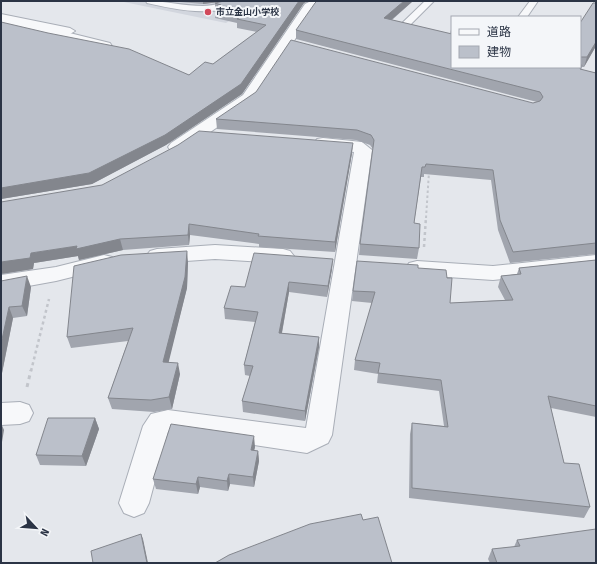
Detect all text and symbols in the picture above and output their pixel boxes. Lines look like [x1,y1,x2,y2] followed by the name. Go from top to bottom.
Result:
[203,7,213,17] marker: 市立金山小学校
[216,7,280,17] place label: 市立金山小学校
[451,16,581,68] legend
[487,25,511,39] text: 道路
[487,45,511,59] text: 建物
[16,508,56,548] north arrow
[37,526,52,538] text: N

